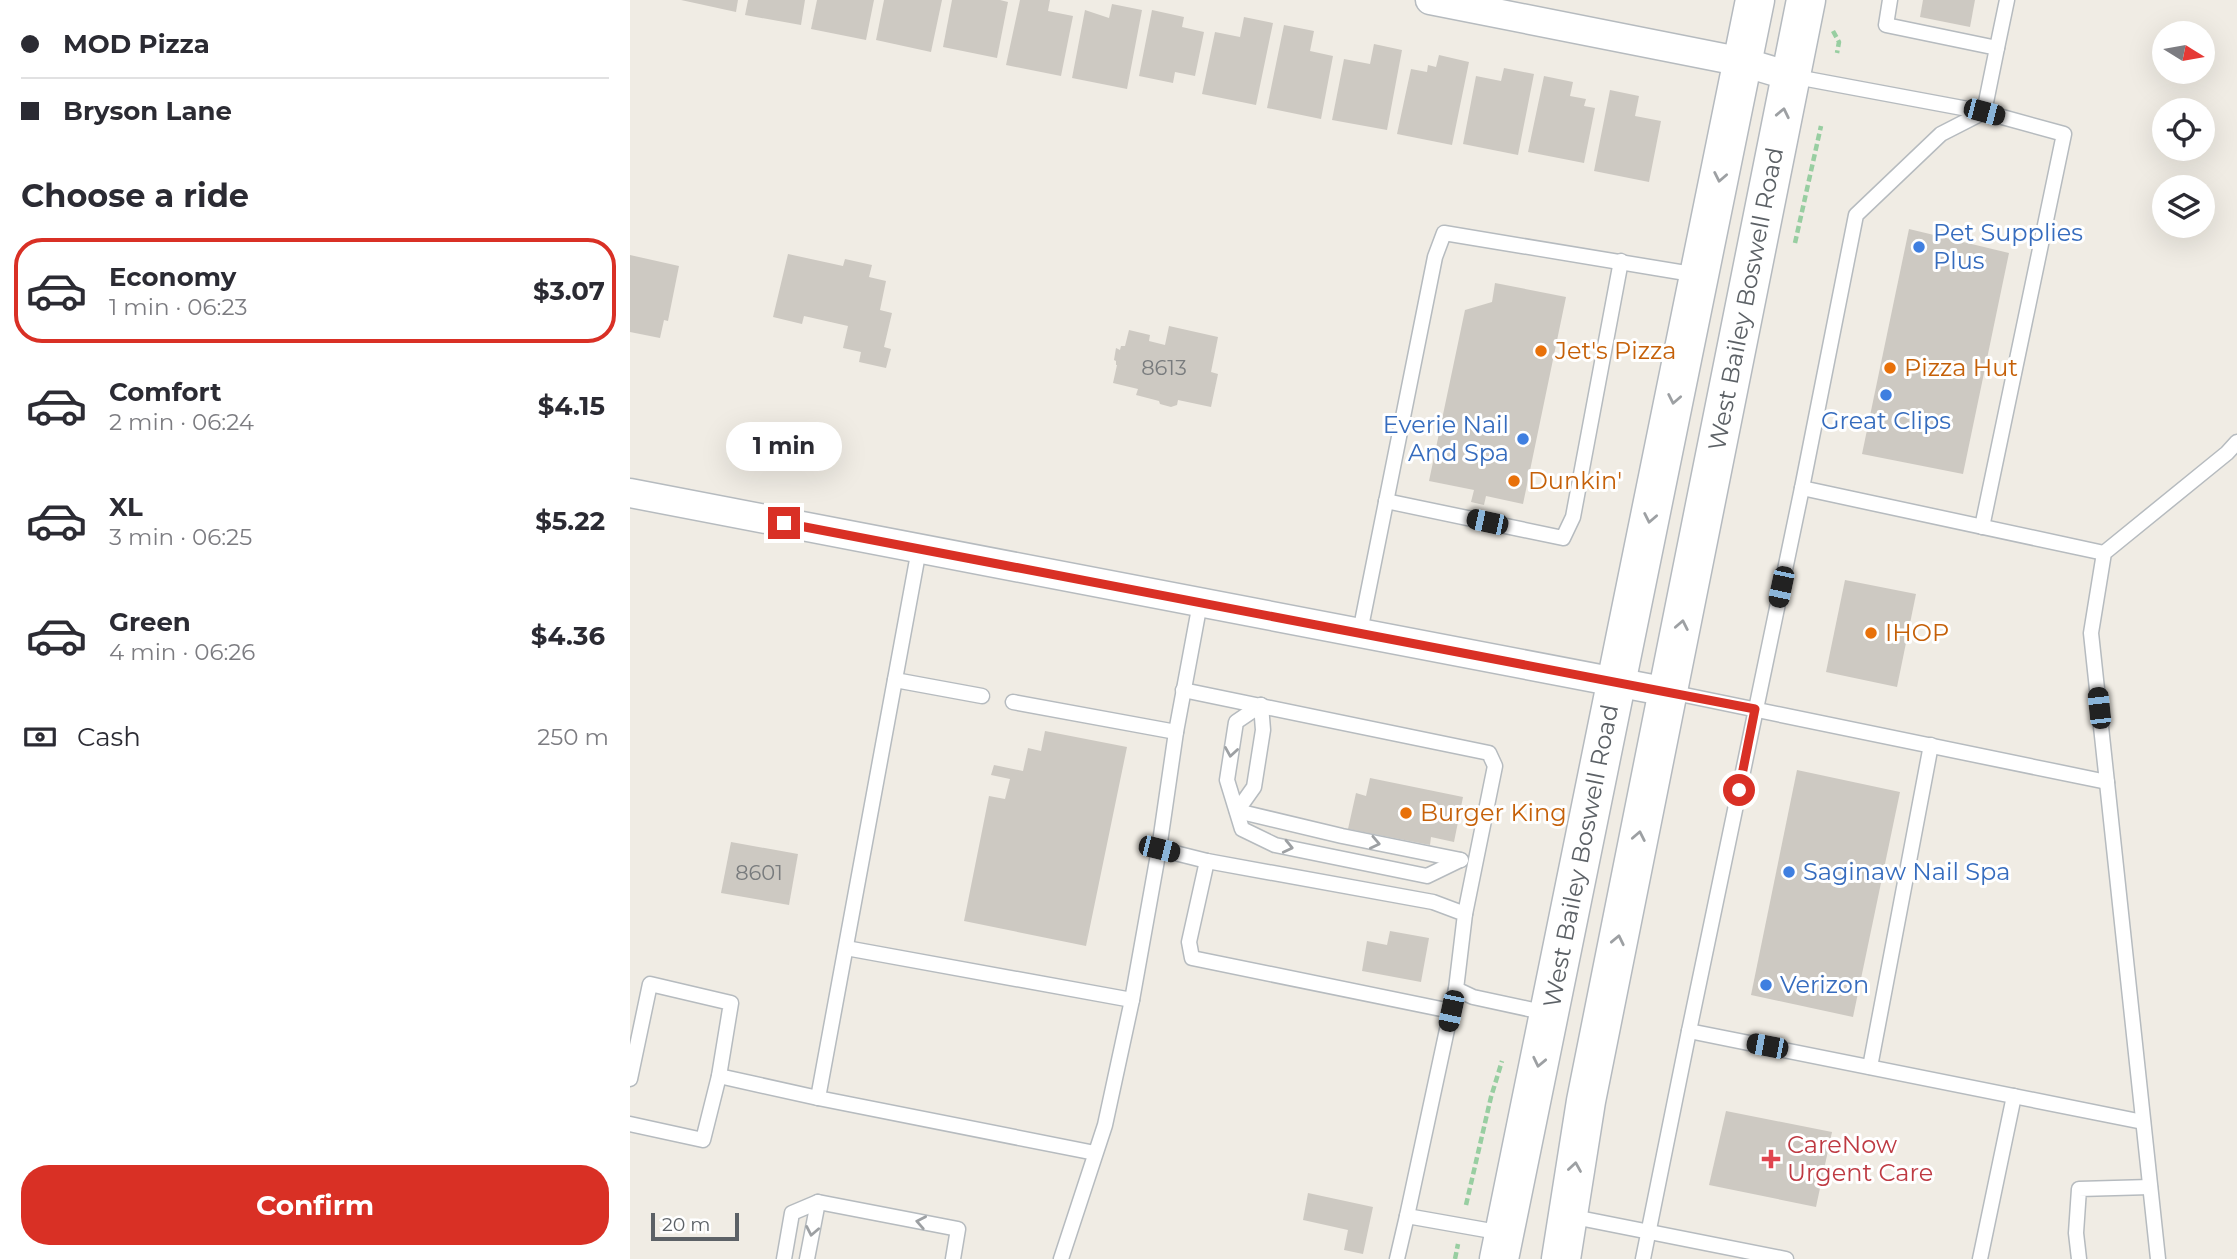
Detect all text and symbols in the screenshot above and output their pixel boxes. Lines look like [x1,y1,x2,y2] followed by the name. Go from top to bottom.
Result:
[2152,21,2216,84] north arrow
[2152,21,2215,238] map controls
[63,28,210,60] text: MOD Pizza
[63,95,232,127] text: Bryson Lane
[1961,96,2008,128] car
[2152,98,2215,161] button: locate
[1774,107,1789,119] one-way arrow
[1702,145,1789,453] street label: West Bailey Boswell Road
[1713,171,1728,183] one-way arrow
[2152,175,2215,238] button: layers
[21,176,249,215] text: Choose a ride
[1933,218,2083,275] place label: Pet Supplies Plus
[1911,239,1927,255] marker: Pet Supplies Plus
[25,259,88,322] icon: car
[109,261,236,293] text: Economy
[533,275,605,307] text: $3.07
[109,293,247,321] text: 1 min · 06:23
[1554,336,1677,365] place label: Jet's Pizza
[1533,343,1549,359] marker: Jet's Pizza
[1904,353,2018,382] place label: Pizza Hut
[1141,355,1187,380] house number: 8613
[1882,360,1898,376] marker: Pizza Hut
[25,374,88,437] icon: car
[109,376,221,408] text: Comfort
[1878,387,1894,403] marker: Great Clips
[538,390,605,422] text: $4.15
[1668,393,1683,405] one-way arrow
[1821,406,1951,435] place label: Great Clips
[109,408,254,436] text: 2 min · 06:24
[1383,410,1509,467] place label: Everie Nail And Spa
[726,421,842,470] callout: 1 min
[1515,431,1531,447] marker: Everie Nail And Spa
[753,432,815,460] text: 1 min
[1528,466,1622,495] place label: Dunkin'
[1506,473,1522,489] marker: Dunkin'
[25,489,88,552] icon: car
[109,491,143,523] text: XL
[535,505,605,537] text: $5.22
[768,507,800,539] route end
[1465,507,1510,537] car
[1644,512,1659,524] one-way arrow
[109,523,252,551] text: 3 min · 06:25
[1767,564,1796,610] car
[25,604,88,667] icon: car
[109,606,191,638] text: Green
[1885,618,1949,647] place label: IHOP
[1673,619,1688,631] one-way arrow
[531,620,605,652] text: $4.36
[1863,625,1879,641] marker: IHOP
[109,638,255,666] text: 4 min · 06:26
[2087,686,2112,730] car
[1537,702,1624,1010] street label: West Bailey Boswell Road
[21,718,59,756] icon: cash
[77,721,141,753] text: Cash
[537,723,609,751] text: 250 m
[1224,746,1239,758] one-way arrow
[1723,774,1755,806] route start
[1420,798,1567,827] place label: Burger King
[1398,805,1414,821] marker: Burger King
[1631,830,1646,842] one-way arrow
[1137,834,1182,864] car
[1369,834,1381,849] one-way arrow
[1281,839,1293,854] one-way arrow
[1803,857,2010,886] place label: Saginaw Nail Spa
[735,860,783,885] house number: 8601
[1781,864,1797,880] marker: Saginaw Nail Spa
[1610,934,1625,946] one-way arrow
[1780,970,1869,999] place label: Verizon
[1758,977,1774,993] marker: Verizon
[1437,988,1466,1034] car
[1745,1032,1790,1060] car
[1533,1056,1548,1068] one-way arrow
[1787,1130,1933,1187] place label: CareNow Urgent Care
[1761,1149,1781,1169] marker: CareNow Urgent Care
[1567,1161,1582,1173] one-way arrow
[21,1165,609,1245] button: Confirm
[651,1210,738,1242] scale bar
[662,1213,710,1236] text: 20 m
[915,1215,927,1230] one-way arrow
[806,1225,821,1237] one-way arrow

